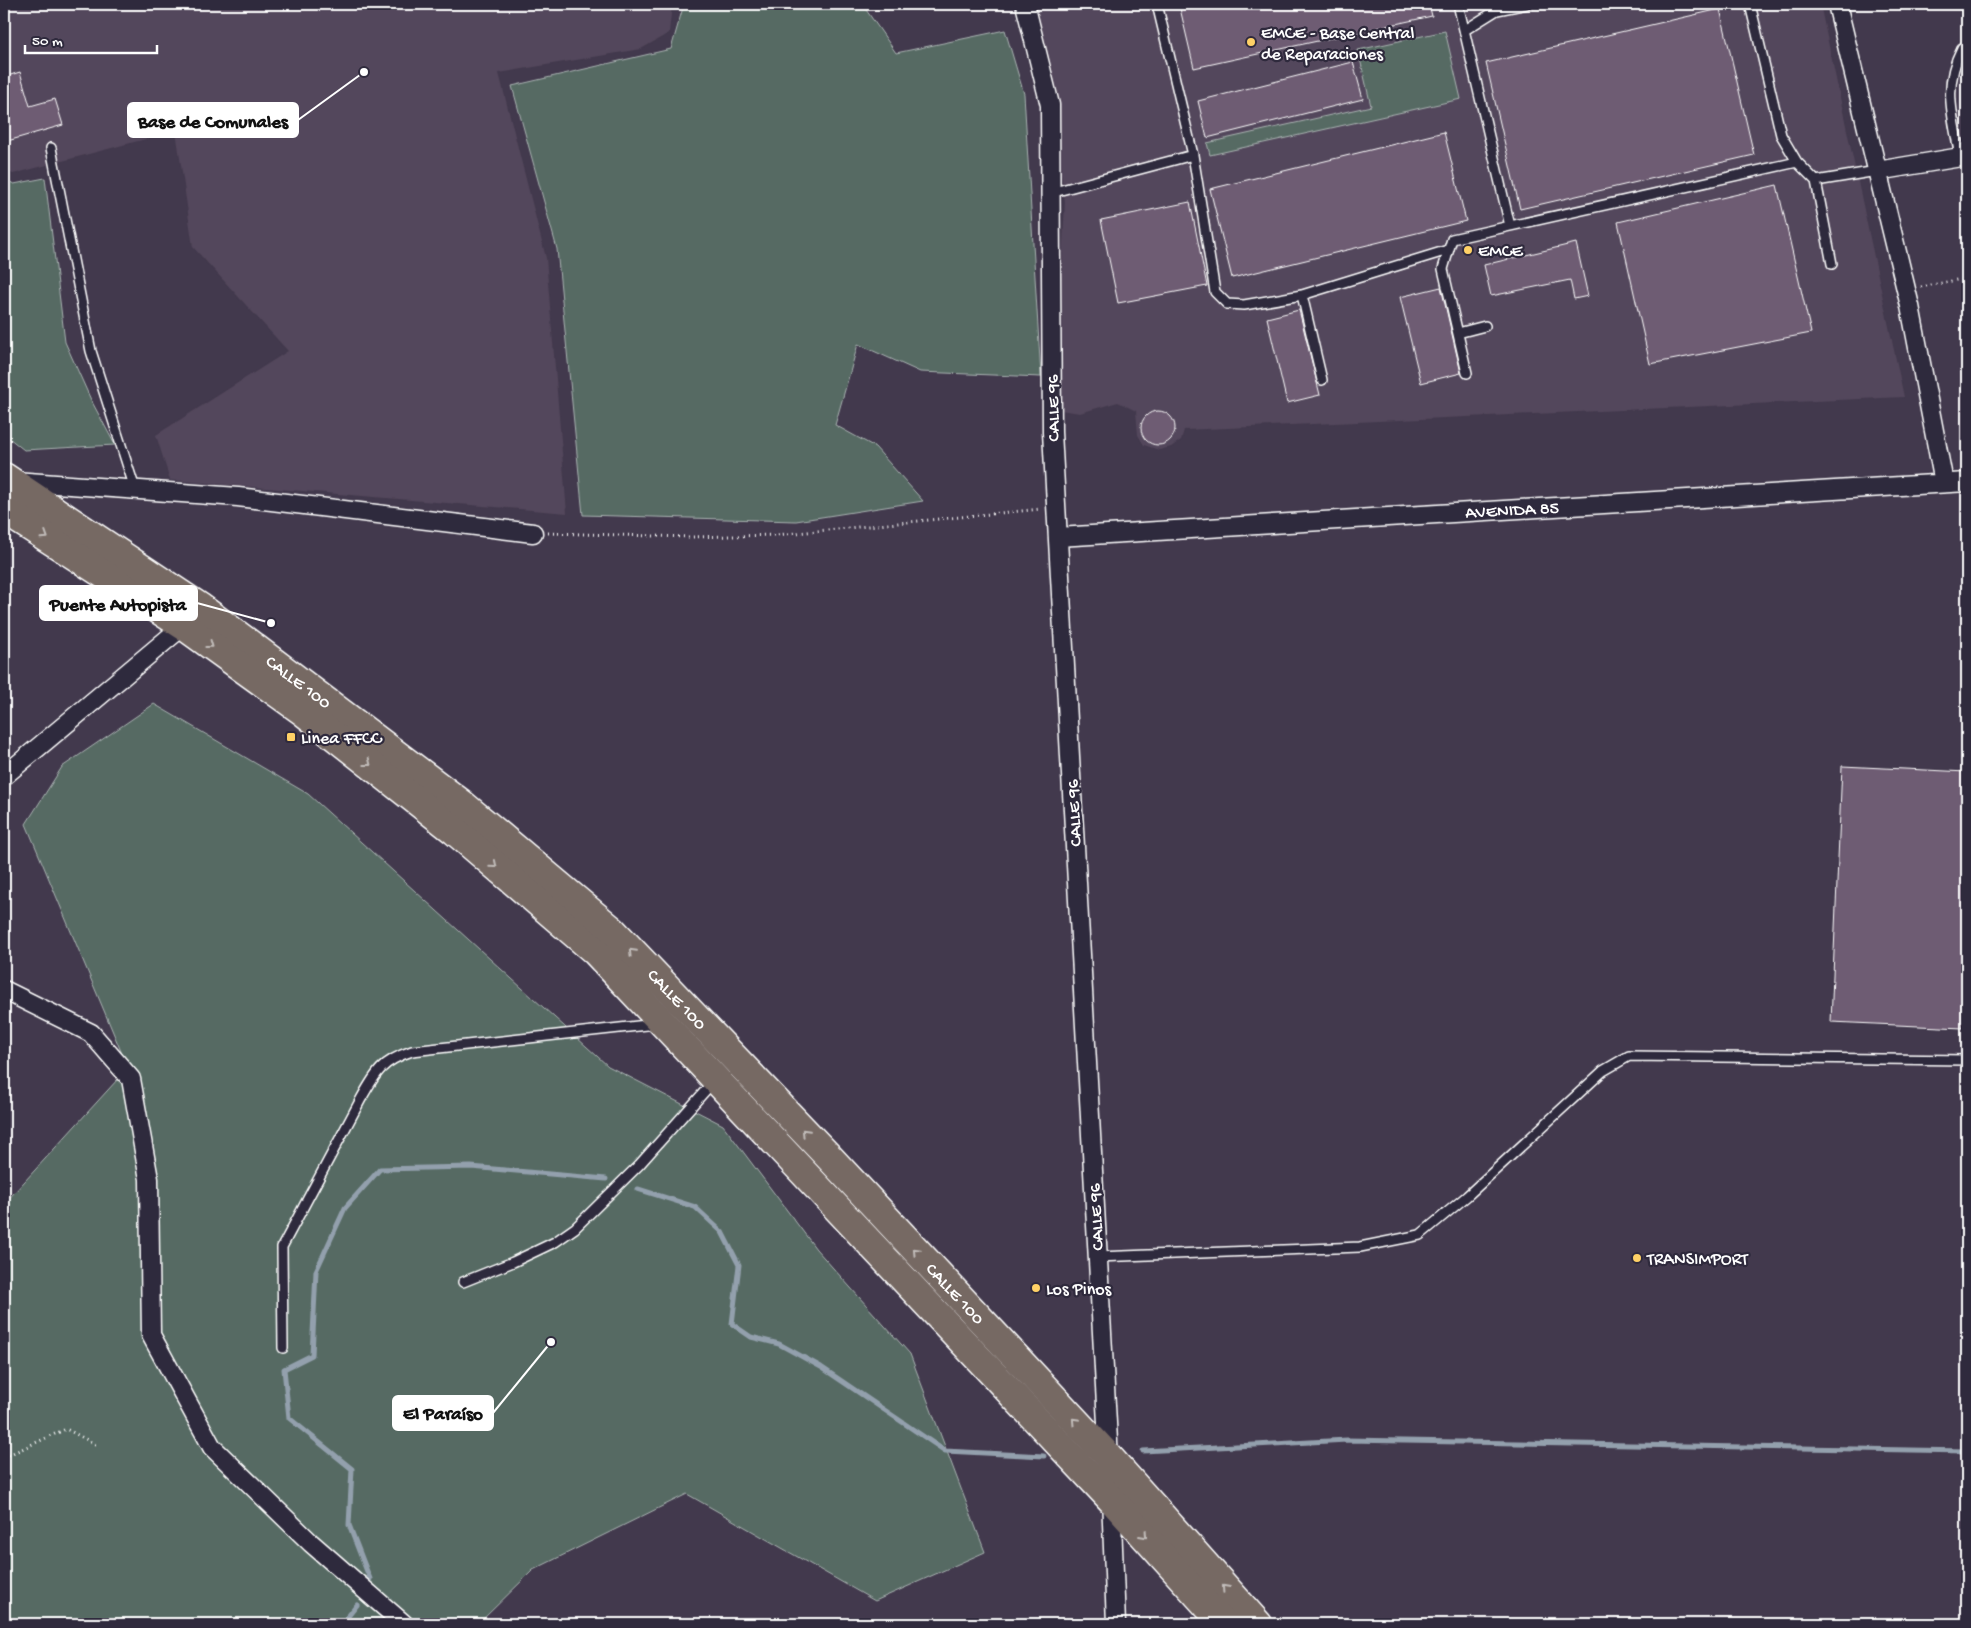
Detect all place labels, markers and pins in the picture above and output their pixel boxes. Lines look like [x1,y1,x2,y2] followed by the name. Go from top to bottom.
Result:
[1261,24,1415,66] place label: EMCE - Base Central de Reparaciones
[1245,36,1257,48] marker: EMCE - Base Central de Reparaciones
[128,103,298,137] callout: Base de Comunales
[1478,242,1523,263] place label: EMCE
[1462,244,1474,256] marker: EMCE
[40,586,197,620] callout: Puente Autopista
[301,729,383,750] place label: Linea FFCC
[285,731,297,743] marker: Linea FFCC
[1646,1250,1749,1271] place label: TRANSIMPORT
[1631,1252,1643,1264] marker: TRANSIMPORT
[1046,1280,1113,1301] place label: Los Pinos
[1030,1282,1042,1294] marker: Los Pinos
[393,1396,493,1430] callout: El Paraíso

